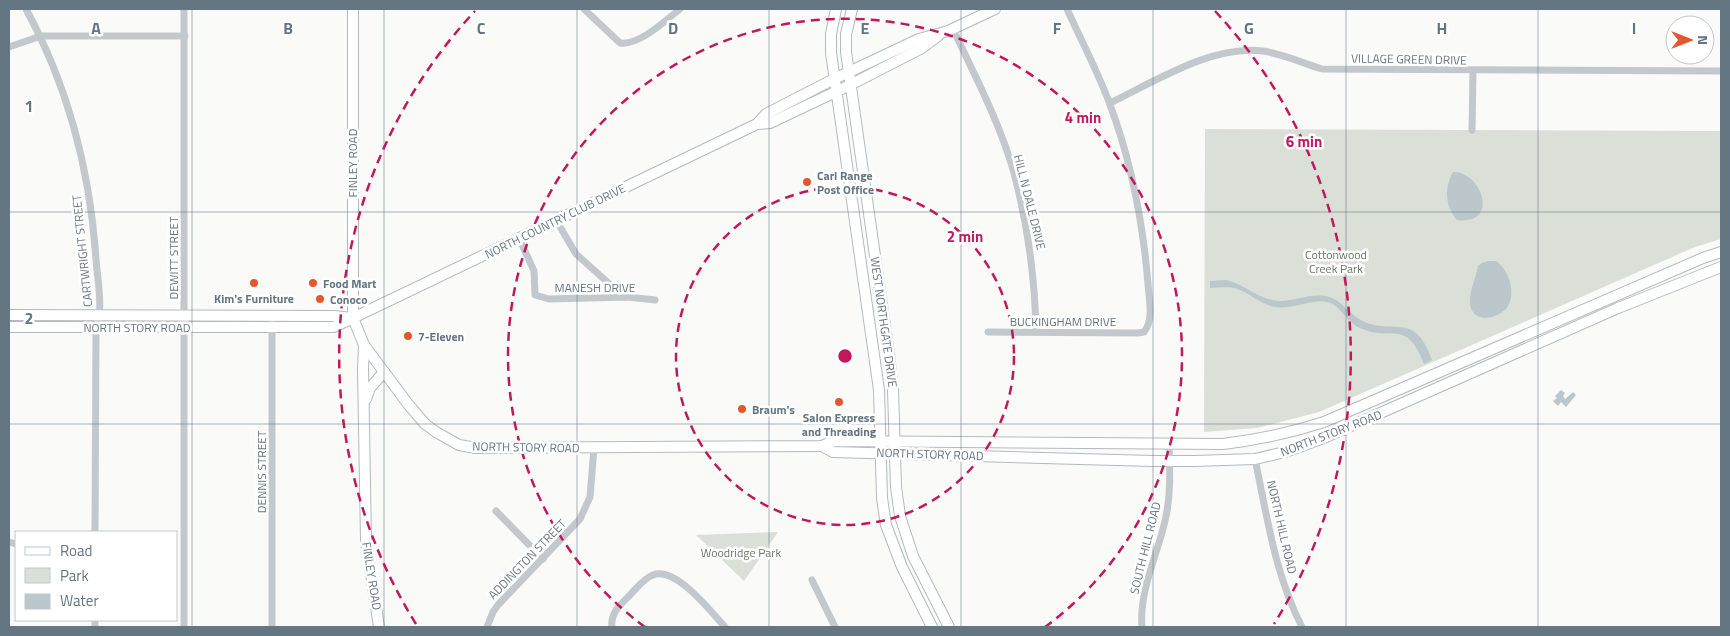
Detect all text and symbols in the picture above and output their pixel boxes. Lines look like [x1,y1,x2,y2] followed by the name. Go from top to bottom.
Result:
[1665,15,1715,65] north arrow
[91,16,101,40] text: A
[283,16,293,40] text: B
[477,16,486,40] text: C
[668,16,678,40] text: D
[861,16,870,40] text: E
[1053,16,1062,40] text: F
[1244,16,1254,40] text: G
[1437,16,1447,40] text: H
[1632,16,1636,40] text: I
[1693,35,1714,45] text: N
[1351,48,1467,70] street label: VILLAGE GREEN DRIVE
[25,94,33,118] text: 1
[1065,106,1101,129] text: 4 min
[343,128,362,197] street label: FINLEY ROAD
[1286,130,1322,153] text: 6 min
[1009,152,1051,252] street label: HILL N DALE DRIVE
[817,166,874,199] place label: Carl Range Post Office
[801,176,813,188] marker: Carl Range Post Office
[481,178,629,263] street label: NORTH COUNTRY CLUB DRIVE
[67,193,97,308] street label: CARTWRIGHT STREET
[164,216,183,300] street label: DEWITT STREET
[947,225,983,248] text: 2 min
[1305,245,1367,278] park label: Cottonwood Creek Park
[865,255,903,389] street label: WEST NORTHGATE DRIVE
[323,274,377,293] place label: Food Mart
[248,277,260,289] marker: Kim's Furniture
[307,277,319,289] marker: Food Mart
[555,278,636,297] street label: MANESH DRIVE
[214,289,294,308] place label: Kim's Furniture
[330,290,368,309] place label: Conoco
[314,293,326,305] marker: Conoco
[25,306,33,330] text: 2
[1010,312,1117,331] street label: BUCKINGHAM DRIVE
[83,318,191,337] street label: NORTH STORY ROAD
[418,327,464,346] place label: 7-Eleven
[402,330,414,342] marker: 7-Eleven
[836,347,854,365] centre of rings
[833,396,845,408] marker: Salon Express and Threading
[752,400,795,419] place label: Braum's
[736,403,748,415] marker: Braum's
[1278,405,1385,461] street label: NORTH STORY ROAD
[802,408,877,441] place label: Salon Express and Threading
[252,430,271,513] street label: DENNIS STREET
[472,437,580,457] street label: NORTH STORY ROAD
[876,443,984,465] street label: NORTH STORY ROAD
[1262,478,1302,576] street label: NORTH HILL ROAD
[1124,500,1166,596] street label: SOUTH HILL ROAD
[483,514,571,604] street label: ADDINGTON STREET
[15,531,178,621] legend
[60,539,92,562] text: Road
[357,540,387,612] street label: FINLEY ROAD
[701,543,781,562] park label: Woodridge Park
[60,564,89,587] text: Park
[60,589,99,612] text: Water

